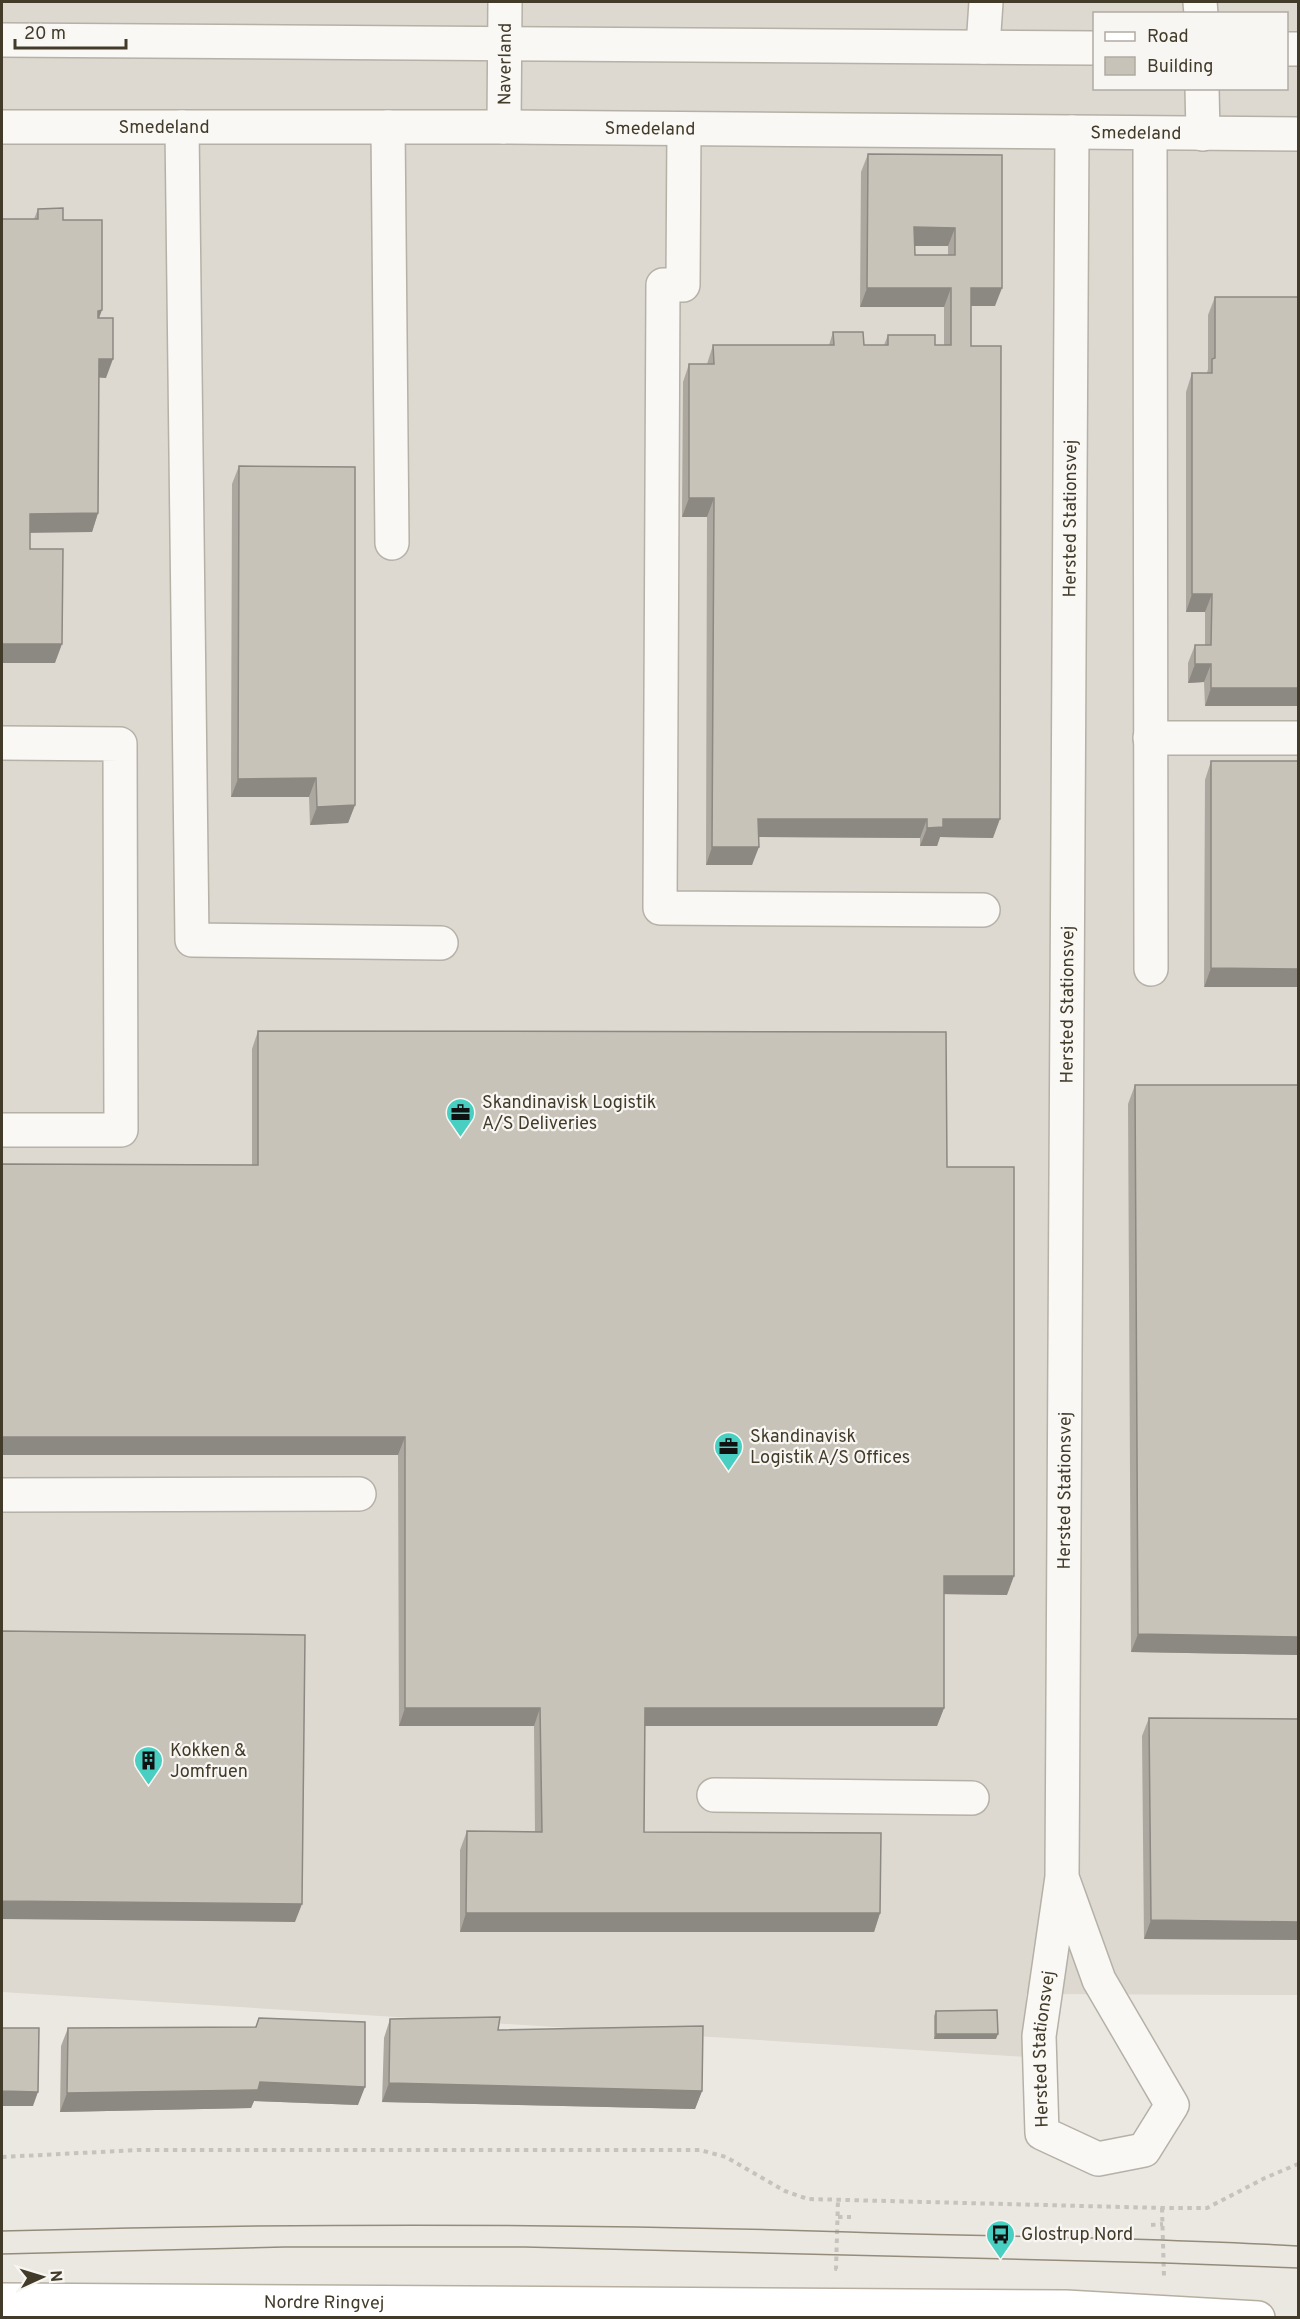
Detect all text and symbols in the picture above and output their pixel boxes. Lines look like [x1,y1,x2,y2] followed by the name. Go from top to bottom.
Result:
[15,12,126,50] scale bar
[1093,12,1288,90] legend
[24,23,66,46] text: 20 m
[494,23,518,105] street label: Naverland
[1147,26,1189,49] text: Road
[1147,56,1213,79] text: Building
[118,117,210,140] street label: Smedeland
[604,118,696,142] street label: Smedeland
[1090,122,1182,146] street label: Smedeland
[1059,440,1083,597] street label: Hersted Stationsvej
[1057,926,1080,1083] street label: Hersted Stationsvej
[482,1092,656,1136] place label: Skandinavisk Logistik A/S Deliveries
[445,1096,477,1138] office icon: Skandinavisk Logistik A/S Deliveries
[1054,1412,1078,1569] street label: Hersted Stationsvej
[750,1426,910,1470] place label: Skandinavisk Logistik A/S Offices
[713,1430,745,1472] office icon: Skandinavisk Logistik A/S Offices
[170,1740,248,1784] place label: Kokken & Jomfruen
[133,1744,165,1786] building icon: Kokken & Jomfruen
[1029,1969,1061,2128] street label: Hersted Stationsvej
[984,2218,1016,2260] bus stop icon: Glostrup Nord
[1021,2224,1133,2247] place label: Glostrup Nord
[12,2247,72,2307] north arrow
[45,2270,65,2283] text: N
[264,2292,384,2316] street label: Nordre Ringvej

